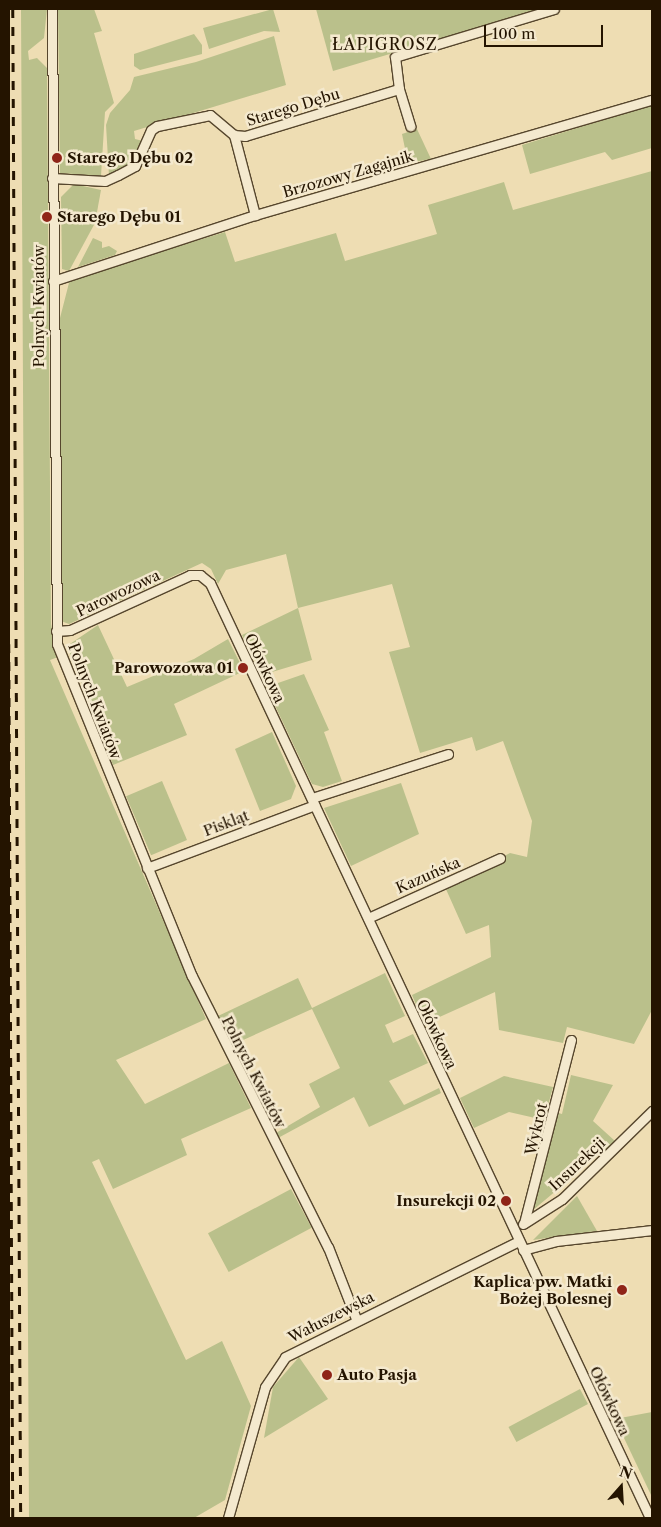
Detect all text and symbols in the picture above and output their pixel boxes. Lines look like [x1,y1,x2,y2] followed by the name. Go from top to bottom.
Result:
[486,15,605,47] scale bar
[492,24,535,43] text: 100 m
[331,34,439,54] district label: ŁAPIGROSZ
[244,84,342,130] street label: Starego Dębu
[280,147,416,201] street label: Brzozowy Zagajnik
[67,149,193,167] place label: Starego Dębu 02
[51,152,63,164] marker: Starego Dębu 02
[57,208,181,226] place label: Starego Dębu 01
[41,211,53,223] marker: Starego Dębu 01
[30,244,48,368] street label: Polnych Kwiatów
[73,566,163,620] street label: Parowozowa
[241,630,289,706] street label: Ołówkowa
[65,640,125,762] street label: Polnych Kwiatów
[114,659,233,677] place label: Parowozowa 01
[237,662,249,674] marker: Parowozowa 01
[201,806,251,840] street label: Piskląt
[393,853,463,897] street label: Kazuńska
[413,996,461,1072] street label: Ołówkowa
[218,1013,290,1131] street label: Polnych Kwiatów
[521,1101,551,1157] street label: Wykrot
[545,1134,609,1194] street label: Insurekcji
[396,1192,496,1210] place label: Insurekcji 02
[500,1195,512,1207] marker: Insurekcji 02
[473,1272,612,1307] place label: Kaplica pw. Matki Bożej Bolesnej
[616,1284,628,1296] marker: Kaplica pw. Matki Bożej Bolesnej
[285,1288,377,1346] street label: Wałuszewska
[586,1363,634,1439] street label: Ołówkowa
[337,1366,417,1384] place label: Auto Pasja
[321,1369,333,1381] marker: Auto Pasja
[596,1462,646,1512] north arrow
[617,1462,635,1483] text: N

